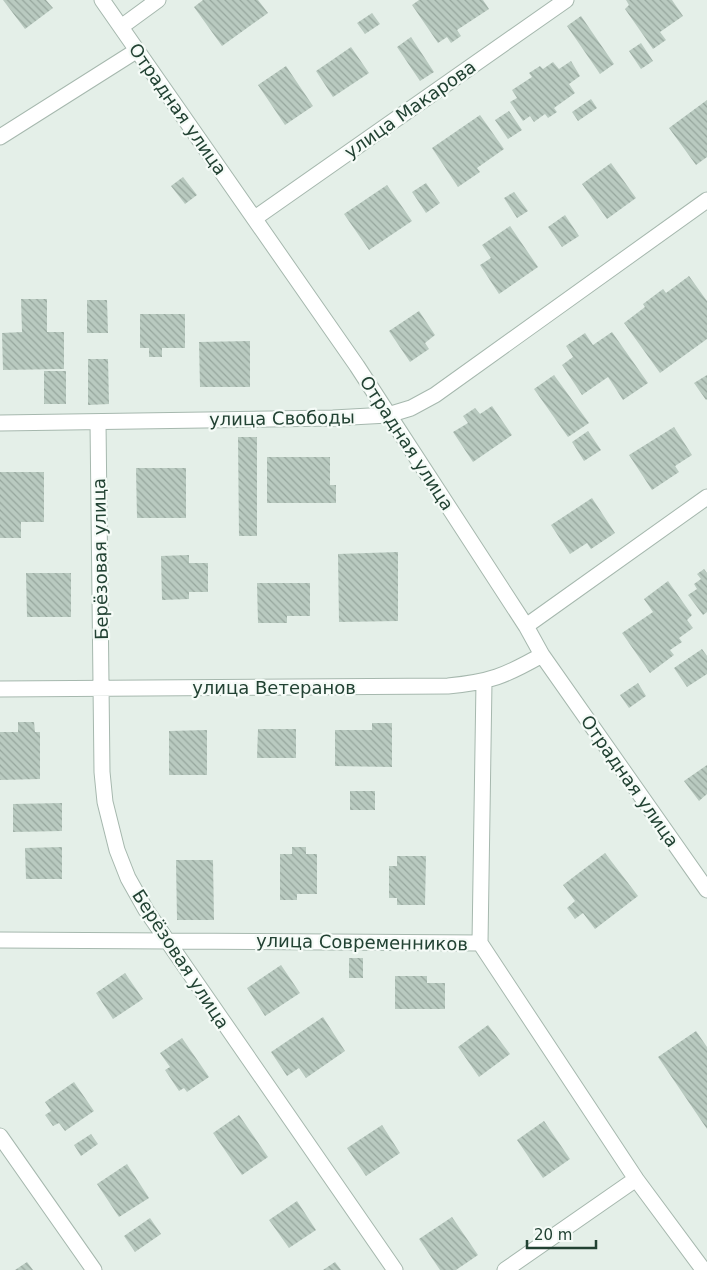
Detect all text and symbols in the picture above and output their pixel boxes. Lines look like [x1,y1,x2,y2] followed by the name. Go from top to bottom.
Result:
[125,39,231,179] street label: Отрадная улица
[340,56,480,162] street label: улица Макарова
[356,372,458,514] street label: Отрадная улица
[209,406,355,430] street label: улица Свободы
[88,478,112,640] street label: Берёзовая улица
[192,677,356,698] street label: улица Ветеранов
[577,711,683,851] street label: Отрадная улица
[128,885,234,1033] street label: Берёзовая улица
[256,930,468,954] street label: улица Современников
[527,1218,596,1250] scale bar
[534,1226,572,1244] text: 20 m

